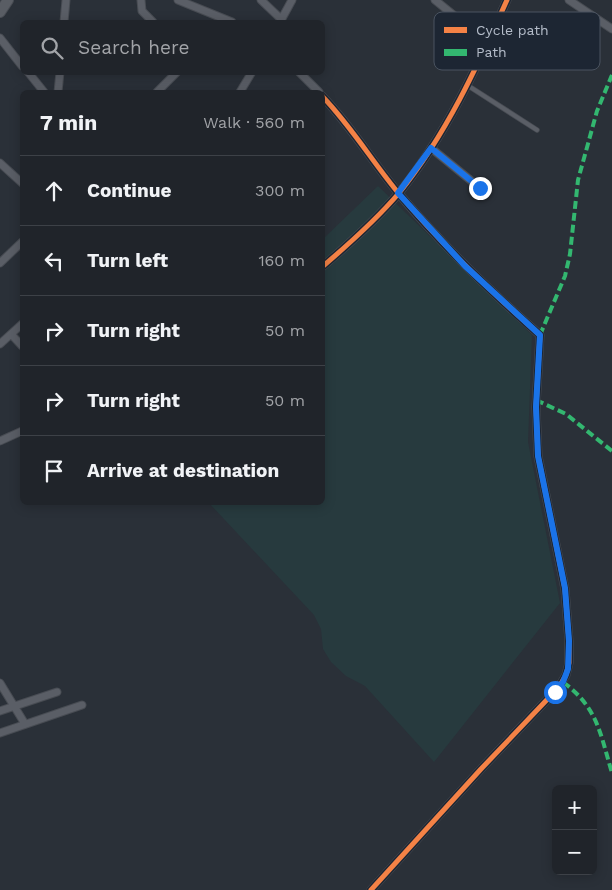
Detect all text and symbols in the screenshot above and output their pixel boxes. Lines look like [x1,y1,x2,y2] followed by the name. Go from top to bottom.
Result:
[434,12,600,70] legend
[20,20,325,75] search box
[476,22,549,38] text: Cycle path
[38,34,66,62] icon: search
[78,36,189,59] text: Search here
[476,44,507,60] text: Path
[40,110,97,135] text: 7 min
[203,113,305,132] text: Walk · 560 m
[40,177,68,205] icon: ahead
[469,177,492,200] route end
[87,179,171,202] text: Continue
[255,181,305,200] text: 300 m
[40,247,68,275] icon: left
[87,249,168,272] text: Turn left
[258,251,305,270] text: 160 m
[40,317,68,345] icon: right
[87,319,180,342] text: Turn right
[265,321,305,340] text: 50 m
[40,387,68,415] icon: right
[87,389,180,412] text: Turn right
[265,391,305,410] text: 50 m
[40,457,68,485] icon: arrive
[87,459,279,482] text: Arrive at destination
[544,681,567,704] route start
[552,785,597,875] map controls
[552,785,597,830] button: +
[552,830,597,875] button: −

